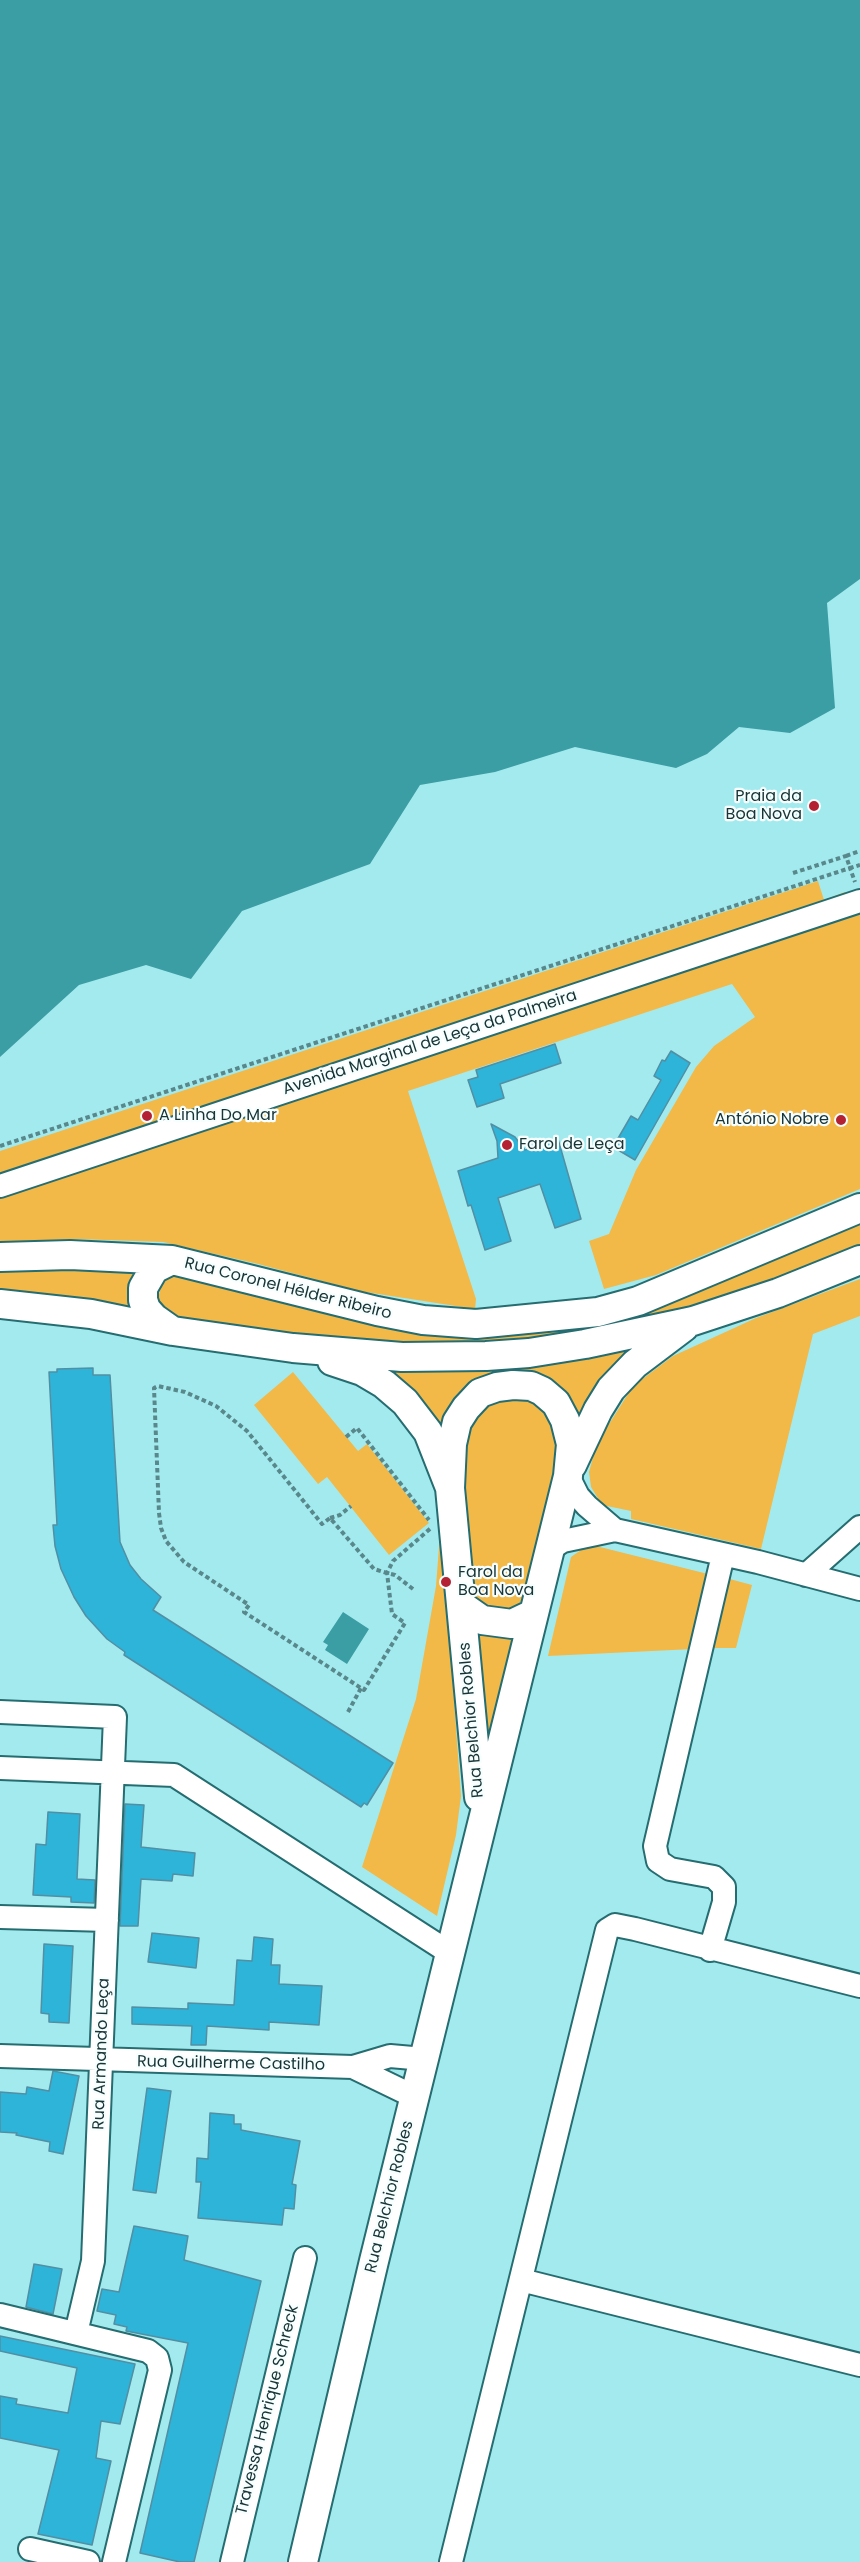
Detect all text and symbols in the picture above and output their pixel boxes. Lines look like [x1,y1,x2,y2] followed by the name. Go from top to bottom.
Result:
[726,787,802,825] place label: Praia da Boa Nova
[807,799,821,813] marker: Praia da Boa Nova
[281,986,579,1100] street label: Avenida Marginal de Leça da Palmeira
[159,1106,277,1126] place label: A Linha Do Mar
[140,1109,154,1123] marker: A Linha Do Mar
[715,1110,829,1130] place label: António Nobre
[834,1113,848,1127] marker: António Nobre
[519,1135,625,1155] place label: Farol de Leça
[500,1138,514,1152] marker: Farol de Leça
[183,1254,393,1324] street label: Rua Coronel Hélder Ribeiro
[458,1563,534,1601] place label: Farol da Boa Nova
[439,1575,453,1589] marker: Farol da Boa Nova
[456,1641,488,1799] street label: Rua Belchior Robles
[90,1978,114,2130] street label: Rua Armando Leça
[137,2053,325,2075] street label: Rua Guilherme Castilho
[362,2119,418,2275] street label: Rua Belchior Robles
[233,2303,303,2517] street label: Travessa Henrique Schreck

